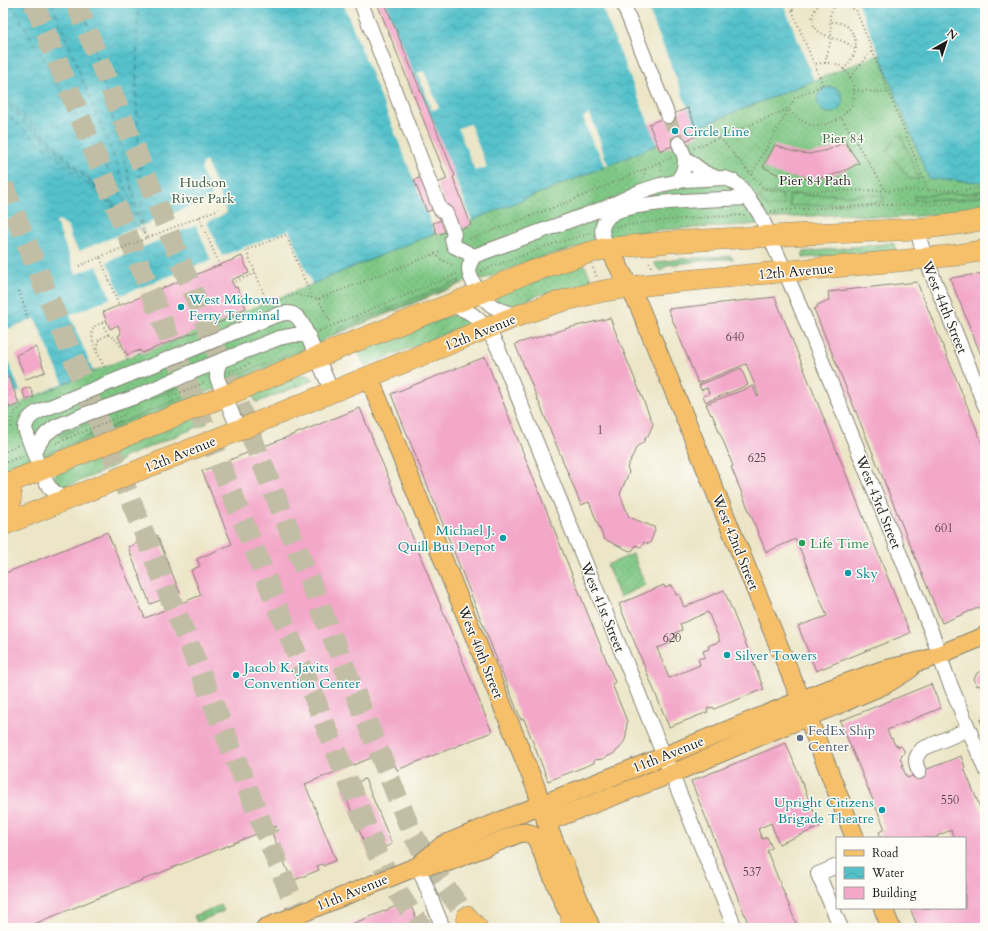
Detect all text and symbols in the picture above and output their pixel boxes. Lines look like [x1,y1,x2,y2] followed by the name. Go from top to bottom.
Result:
[926,22,966,62] north arrow
[944,26,961,44] text: N
[683,122,750,141] place label: Circle Line
[670,126,680,136] marker: Circle Line
[822,129,864,148] park label: Pier 84
[779,171,851,190] street label: Pier 84 Path
[172,173,235,208] park label: Hudson River Park
[917,257,972,357] street label: West 44th Street
[758,259,835,284] street label: 12th Avenue
[188,290,280,325] place label: West Midtown Ferry Terminal
[176,302,186,312] marker: West Midtown Ferry Terminal
[442,309,519,355] street label: 12th Avenue
[726,329,744,345] house number: 640
[597,422,603,438] house number: 1
[142,431,219,477] street label: 12th Avenue
[748,450,766,466] house number: 625
[851,452,906,552] street label: West 43rd Street
[707,490,764,594] street label: West 42nd Street
[935,520,953,536] house number: 601
[398,521,496,556] place label: Michael J. Quill Bus Depot
[498,533,508,543] marker: Michael J. Quill Bus Depot
[810,534,869,553] place label: Life Time
[797,538,807,548] marker: Life Time
[575,558,629,656] street label: West 41st Street
[856,564,879,583] place label: Sky
[843,568,853,578] marker: Sky
[453,602,508,702] street label: West 40th Street
[663,630,681,646] house number: 620
[735,646,817,665] place label: Silver Towers
[722,650,732,660] marker: Silver Towers
[242,658,361,693] place label: Jacob K. Javits Convention Center
[231,670,241,680] marker: Jacob K. Javits Convention Center
[808,721,875,756] place label: FedEx Ship Center
[630,731,707,777] street label: 11th Avenue
[795,733,805,743] marker: FedEx Ship Center
[941,792,959,808] house number: 550
[774,793,874,828] place label: Upright Citizens Brigade Theatre
[877,805,887,815] marker: Upright Citizens Brigade Theatre
[836,837,966,909] legend
[872,845,899,861] text: Road
[743,864,761,880] house number: 537
[871,865,905,881] text: Water
[314,869,391,915] street label: 11th Avenue
[872,885,917,901] text: Building

